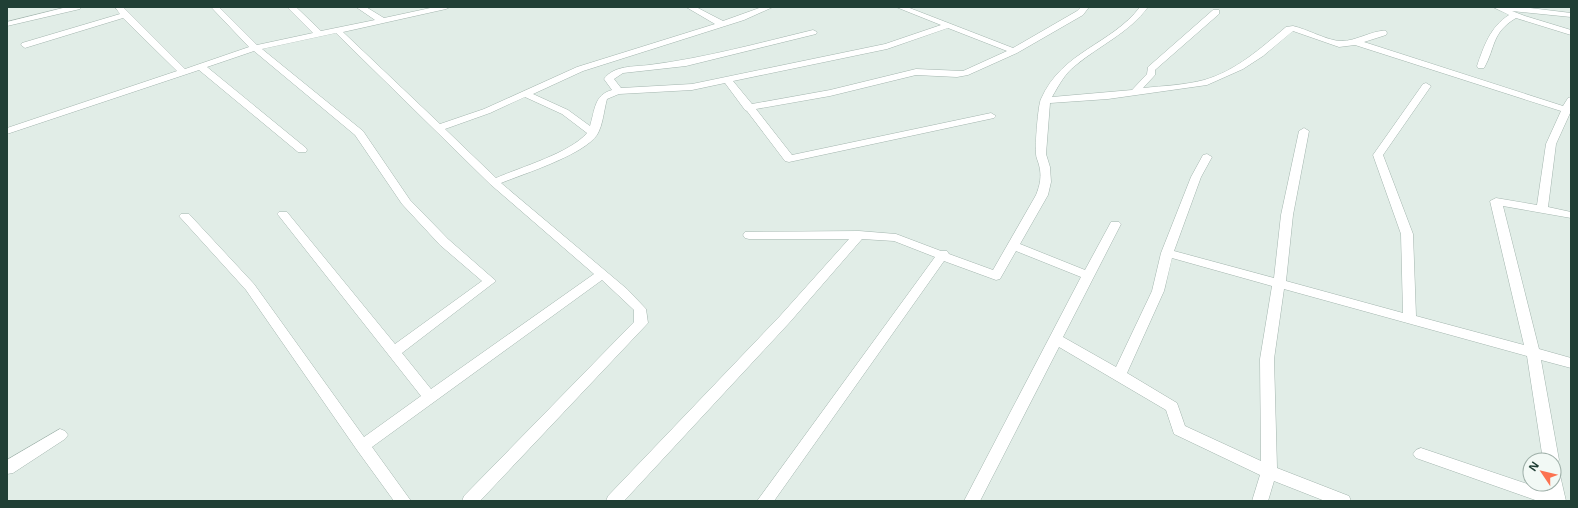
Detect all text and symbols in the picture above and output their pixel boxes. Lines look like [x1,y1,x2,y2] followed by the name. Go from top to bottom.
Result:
[1522,452,1562,492] north arrow
[1525,458,1542,474] text: N

